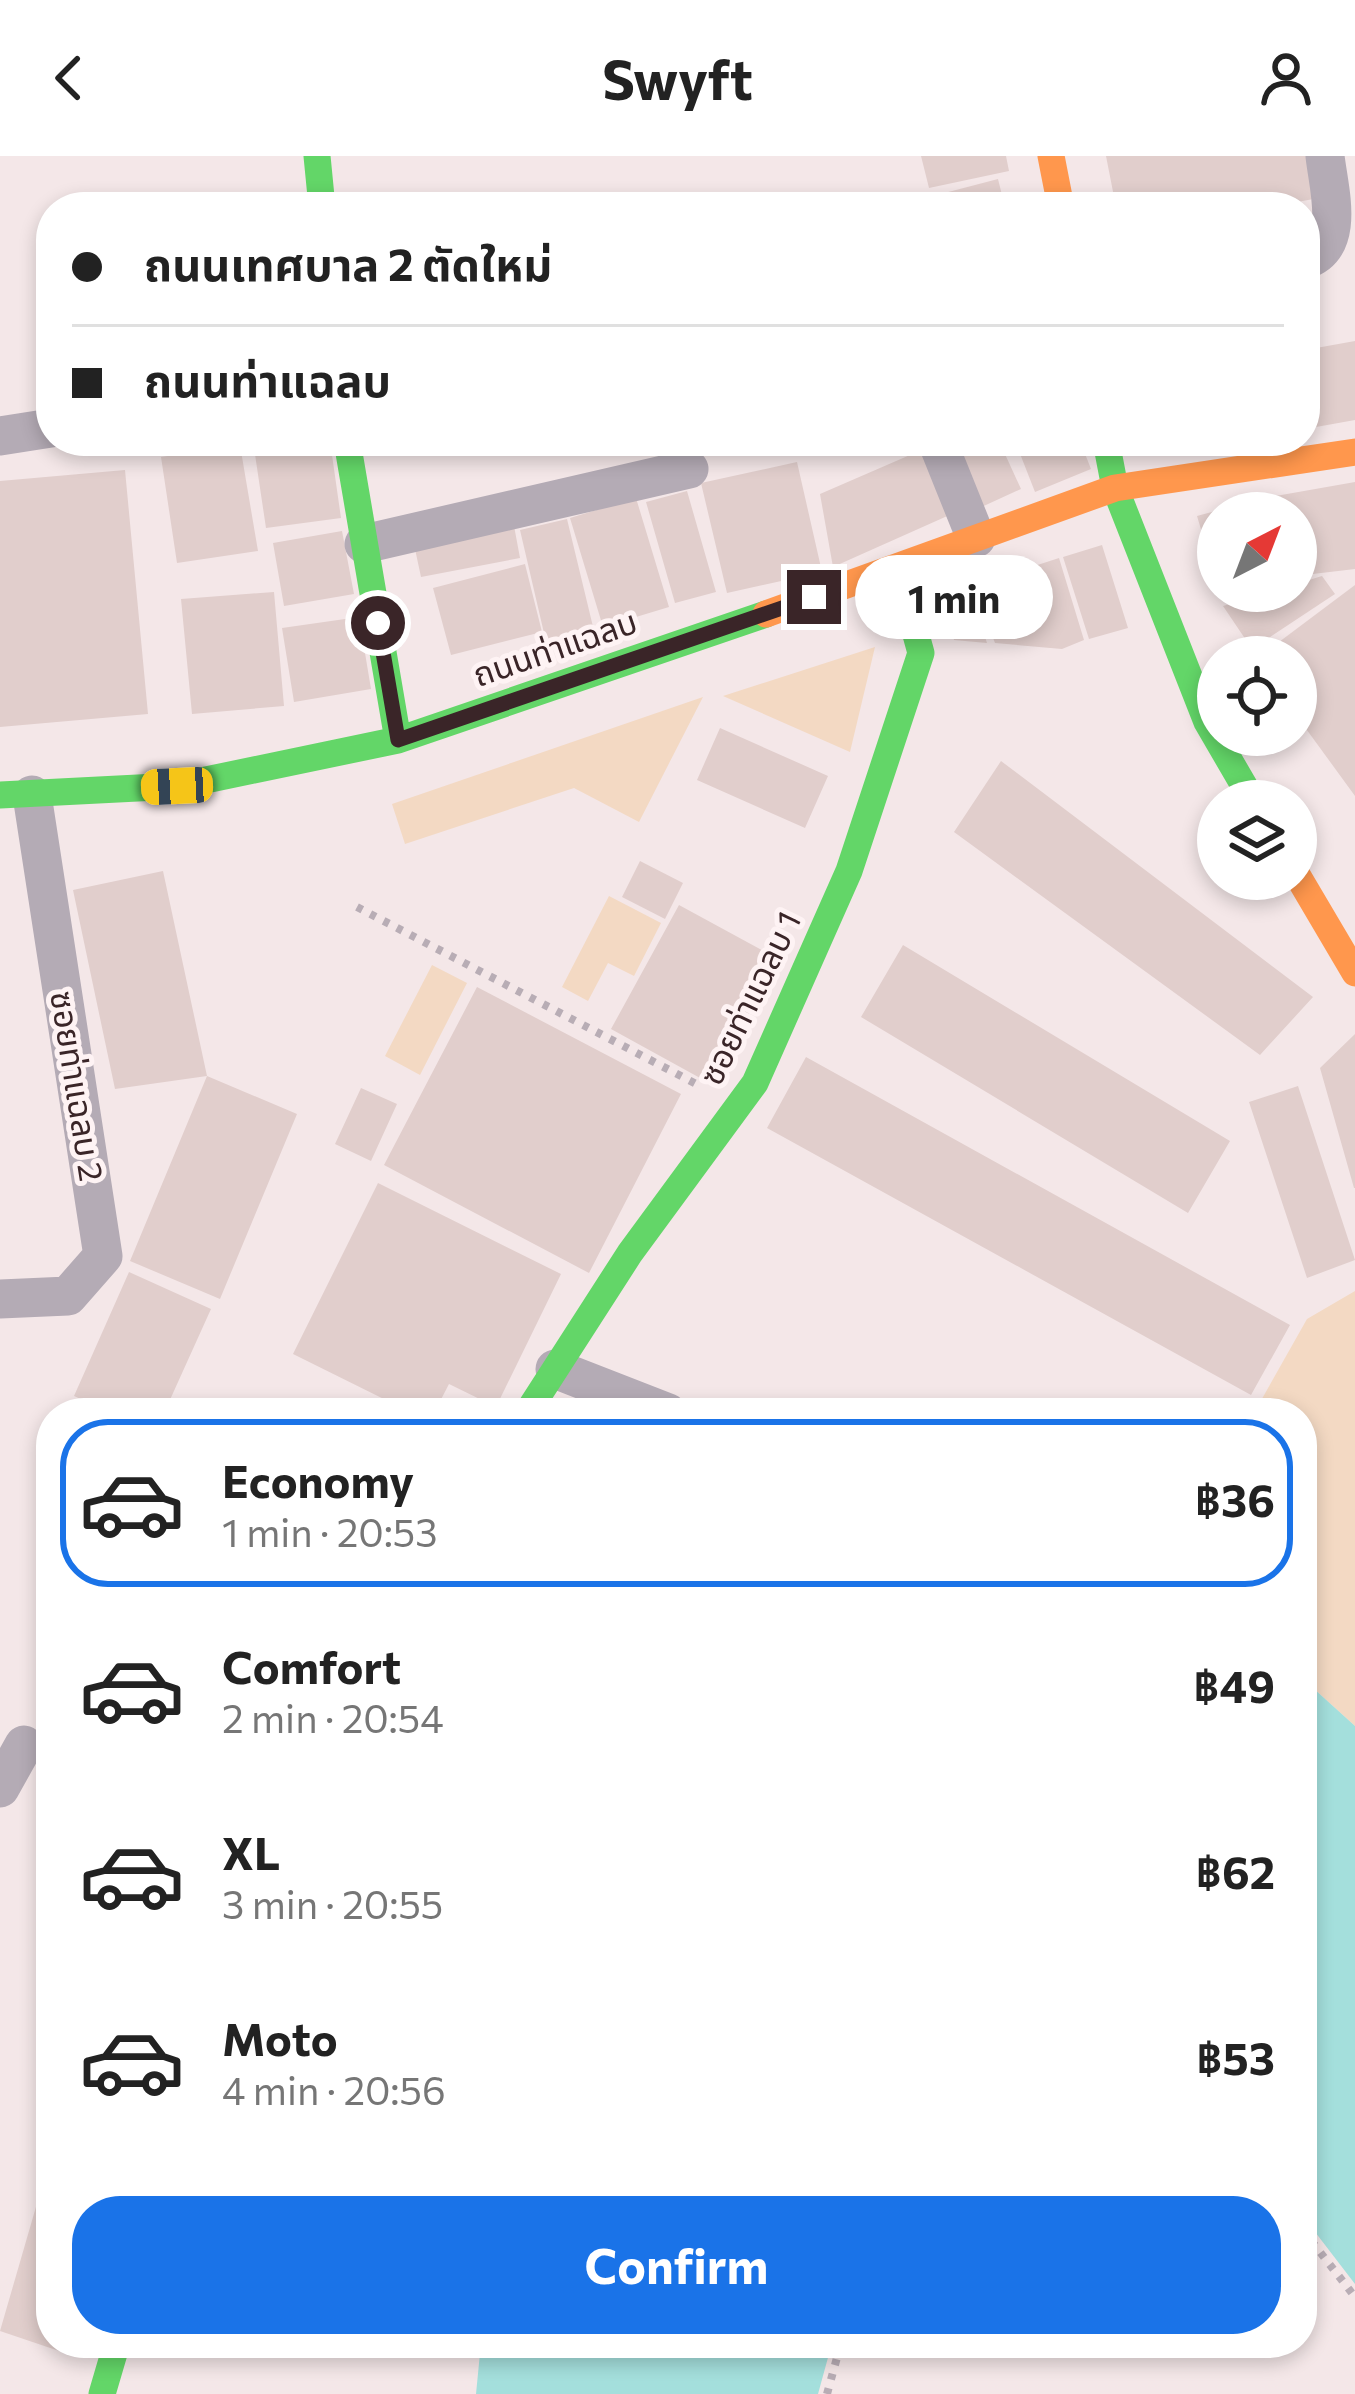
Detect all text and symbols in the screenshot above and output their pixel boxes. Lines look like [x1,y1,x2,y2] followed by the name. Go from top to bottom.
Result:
[36,45,102,111] icon: back
[602,45,753,111] text: Swyft
[1253,45,1319,111] icon: person
[144,235,552,290] text: ถนนเทศบาล 2 ตัดใหม่
[144,351,391,406] text: ถนนท่าแฉลบ
[1197,492,1317,612] north arrow
[1197,492,1317,900] map controls
[856,555,1054,639] callout: 1 min
[787,570,841,624] route end
[908,573,1000,621] text: 1 min
[351,596,405,650] route start
[467,599,642,694] street label: ถนนท่าแฉลบ
[1197,636,1317,756] button: locate
[140,766,214,806] car
[1197,780,1317,900] button: layers
[689,904,808,1091] street label: ซอยท่าแฉลบ 1
[43,988,114,1184] street label: ซอยท่าแฉลบ 2
[78,1449,186,1557] icon: car
[222,1452,414,1507] text: Economy
[1195,1471,1275,1526] text: ฿36
[222,1507,438,1555] text: 1 min · 20:53
[78,1635,186,1743] icon: car
[222,1638,401,1693] text: Comfort
[1193,1657,1275,1712] text: ฿49
[222,1693,444,1741] text: 2 min · 20:54
[78,1821,186,1929] icon: car
[222,1824,280,1879] text: XL
[1196,1843,1275,1898] text: ฿62
[222,1879,443,1927] text: 3 min · 20:55
[78,2007,186,2115] icon: car
[222,2010,338,2065] text: Moto
[1196,2029,1275,2084] text: ฿53
[222,2065,446,2113] text: 4 min · 20:56
[72,2196,1281,2334] button: Confirm

